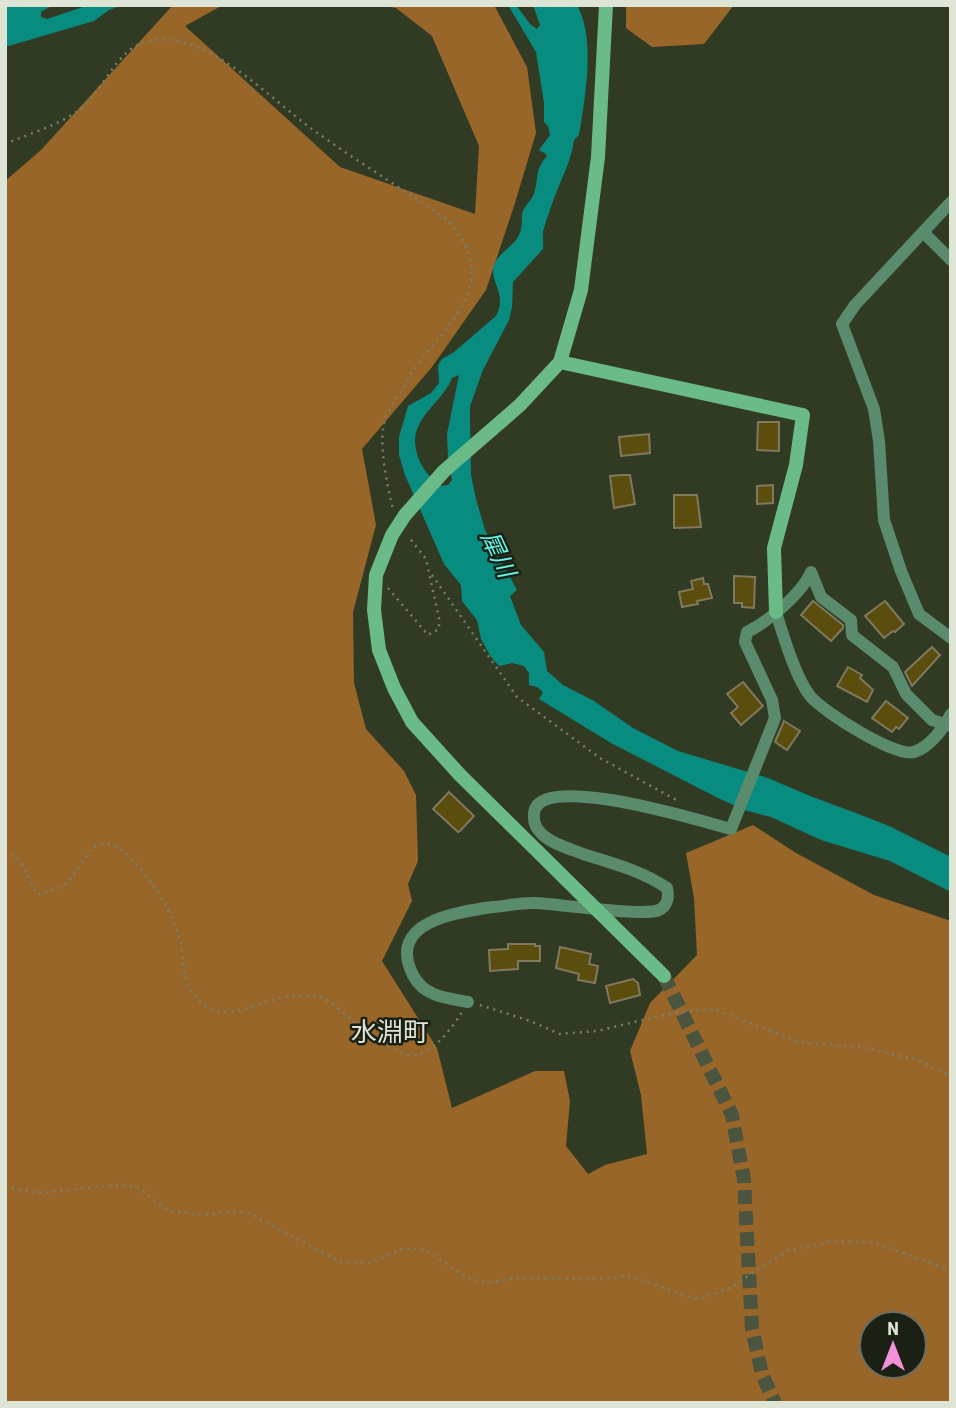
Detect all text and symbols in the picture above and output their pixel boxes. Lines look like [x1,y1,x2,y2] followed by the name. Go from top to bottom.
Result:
[475,526,522,584] water label: 犀川
[351,1017,429,1047] district label: 水淵町
[858,1310,928,1380] north arrow
[887,1317,899,1340] text: N

